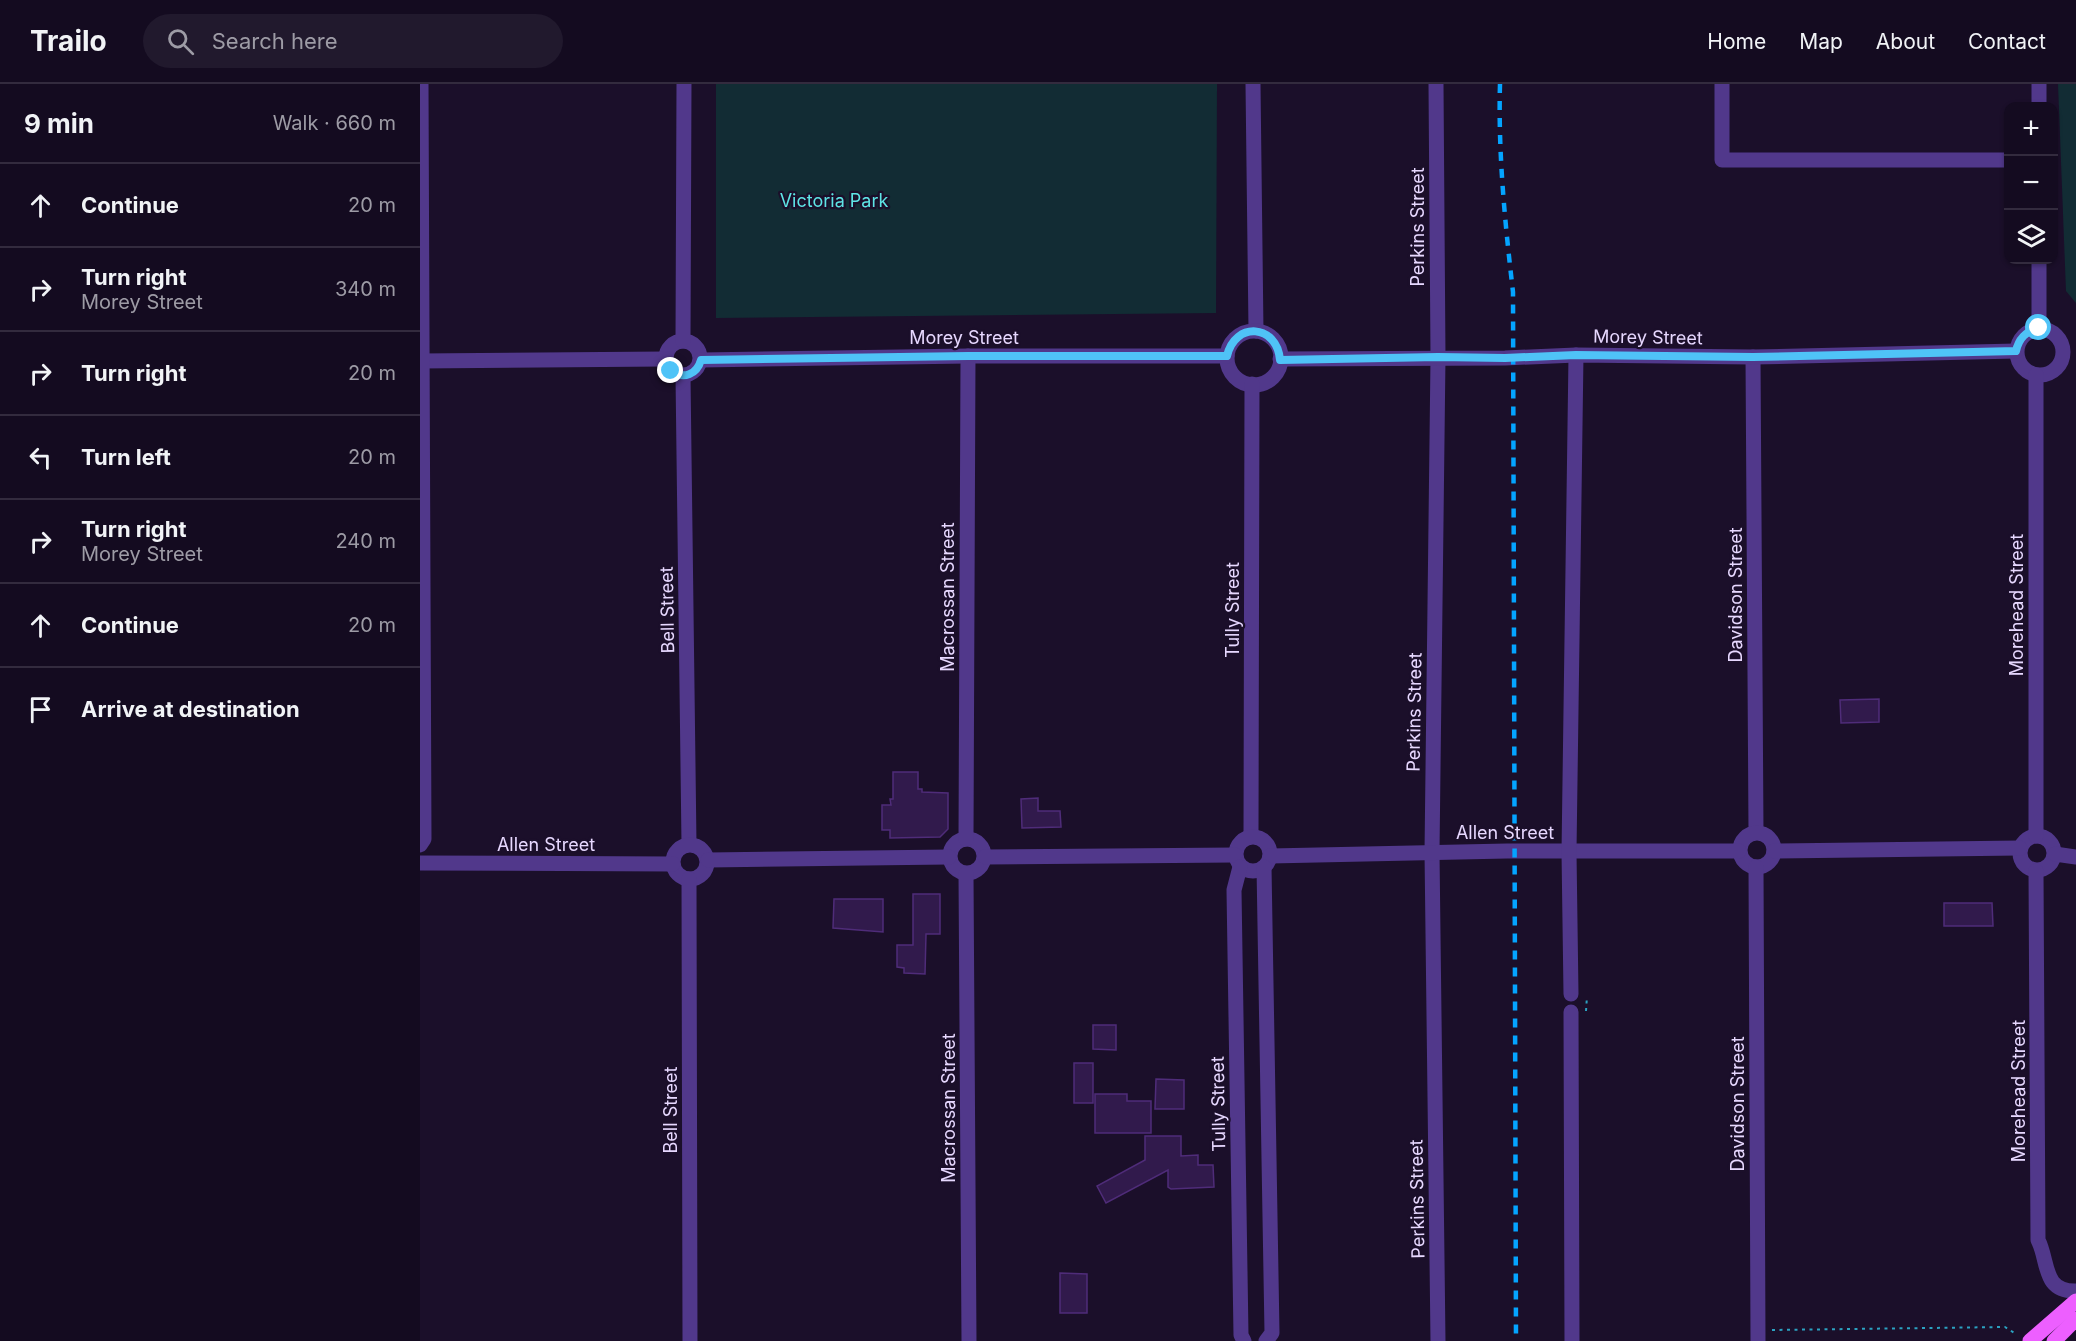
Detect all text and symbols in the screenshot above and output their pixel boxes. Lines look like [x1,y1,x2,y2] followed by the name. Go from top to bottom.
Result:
[143,14,563,68] search box
[30,24,107,58] text: Trailo
[164,25,197,58] icon: search
[212,28,338,54] text: Search here
[1707,29,1766,54] text: Home
[1799,29,1843,54] text: Map
[1876,29,1935,54] text: About
[1968,29,2046,54] text: Contact
[2004,102,2058,264] map controls
[2004,102,2058,156] button: +
[24,108,94,139] text: 9 min
[273,111,396,135] text: Walk · 660 m
[2004,156,2058,210] button: −
[1407,167,1428,287] street label: Perkins Street
[24,189,57,222] icon: ahead
[780,190,888,211] park label: Victoria Park
[81,192,179,218] text: Continue
[348,193,396,217] text: 20 m
[2004,210,2058,264] button: layers
[81,264,187,290] text: Turn right
[24,273,57,306] icon: right
[335,277,396,301] text: 340 m
[81,290,203,314] text: Morey Street
[2025,314,2051,340] route start
[1593,326,1703,348] street label: Morey Street
[909,327,1019,348] street label: Morey Street
[24,357,57,390] icon: right
[657,357,683,383] route end
[81,360,187,386] text: Turn right
[348,361,396,385] text: 20 m
[24,441,57,474] icon: left
[81,444,171,470] text: Turn left
[348,445,396,469] text: 20 m
[81,516,187,542] text: Turn right
[937,522,958,672] street label: Macrossan Street
[24,525,57,558] icon: right
[1725,527,1746,663] street label: Davidson Street
[335,529,396,553] text: 240 m
[2006,534,2027,676] street label: Morehead Street
[81,542,203,566] text: Morey Street
[1222,562,1243,658] street label: Tully Street
[656,566,678,654] street label: Bell Street
[24,609,57,642] icon: ahead
[81,612,179,638] text: Continue
[348,613,396,637] text: 20 m
[1402,652,1426,772] street label: Perkins Street
[24,693,57,726] icon: arrive
[81,696,300,722] text: Arrive at destination
[1456,822,1554,843] street label: Allen Street
[497,834,595,855] street label: Allen Street
[2008,1020,2029,1162] street label: Morehead Street
[938,1033,959,1183] street label: Macrossan Street
[1727,1036,1748,1172] street label: Davidson Street
[1207,1056,1229,1152] street label: Tully Street
[660,1066,681,1153] street label: Bell Street
[1405,1139,1429,1259] street label: Perkins Street

